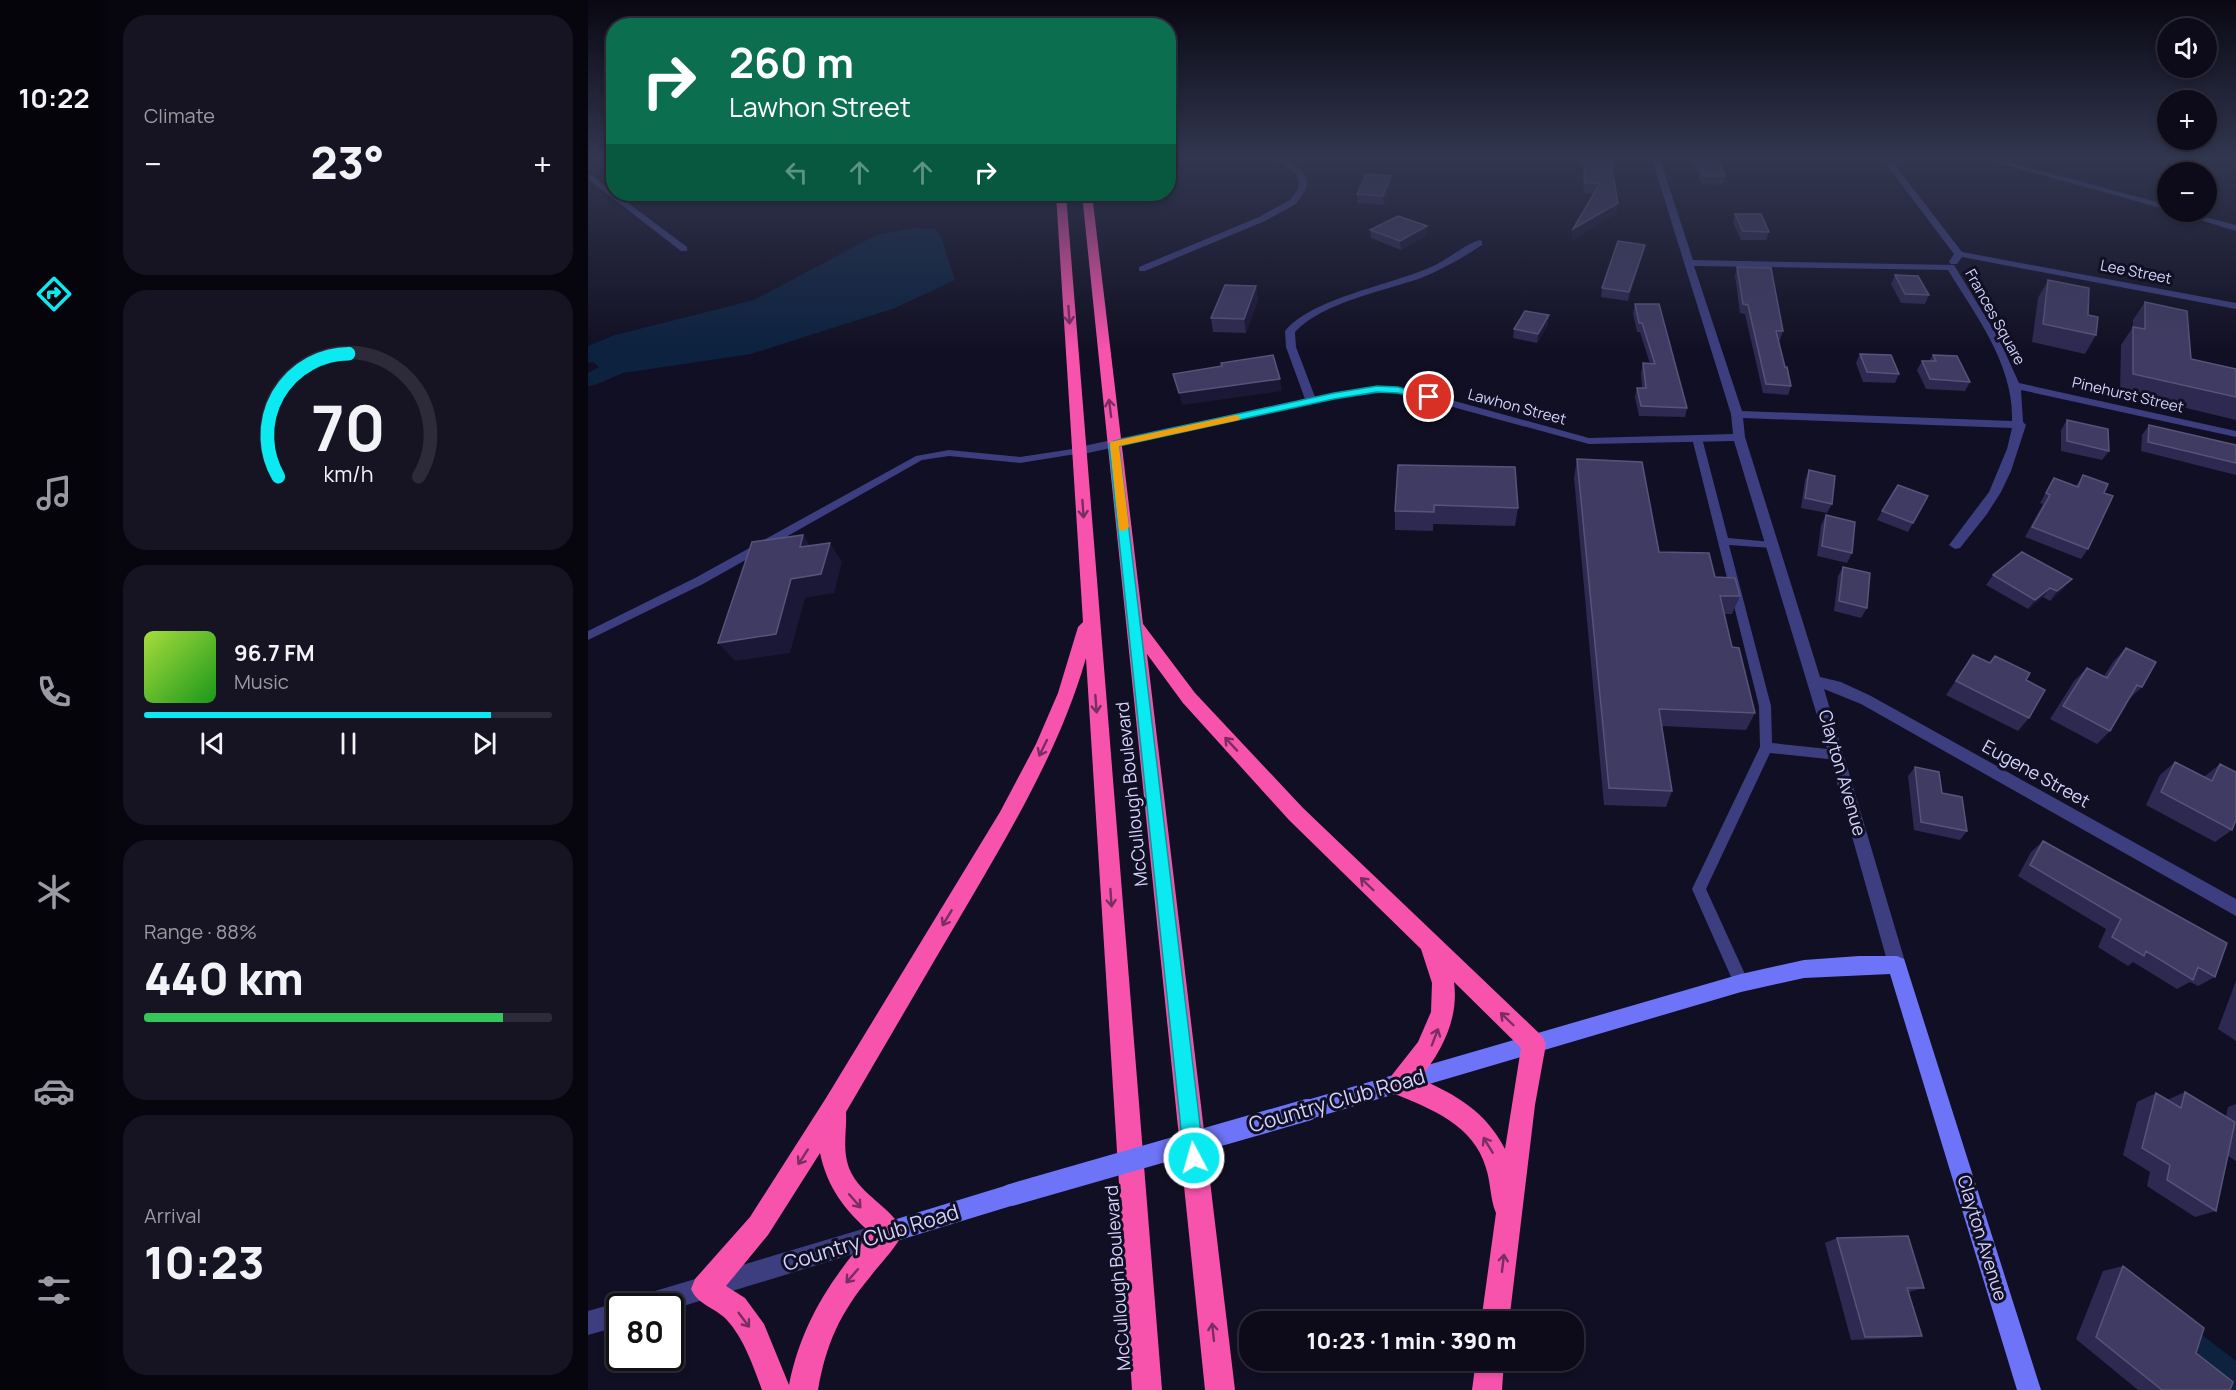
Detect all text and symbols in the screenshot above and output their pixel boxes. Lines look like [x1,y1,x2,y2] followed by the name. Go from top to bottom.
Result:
[2157,18,2217,222] map controls
[2157,18,2217,78] button: sound
[729,33,854,91] text: 260 m
[630,42,708,120] icon: right
[19,79,90,116] text: 10:22
[729,88,911,125] text: Lawhon Street
[2157,90,2217,150] button: +
[144,102,215,129] text: Climate
[310,131,384,193] text: 23°
[144,141,162,186] text: −
[533,141,552,186] text: +
[780,156,813,189] icon: left
[843,156,876,189] icon: ahead
[906,156,939,189] icon: ahead
[969,156,1002,189] icon: right
[2157,162,2217,222] button: −
[2099,254,2174,289] street label: Lee Street
[1960,265,2031,369] street label: Frances Square
[33,273,75,315] icon: directions
[1064,304,1075,324] one-way arrow
[1403,371,1454,422] pin
[2070,371,2186,418] street label: Pinehurst Street
[1412,380,1445,413] icon: arrive
[1466,383,1569,430] street label: Lawhon Street
[311,384,385,470] text: 70
[1104,398,1115,418] one-way arrow
[323,459,373,488] text: km/h
[33,472,75,514] icon: music
[1077,499,1088,519] one-way arrow
[234,638,315,668] text: 96.7 FM
[234,668,289,695] text: Music
[33,671,75,713] icon: phone
[1091,693,1102,713] one-way arrow
[1109,701,1153,888] street label: McCullough Boulevard
[1813,707,1872,839] street label: Clayton Avenue
[196,727,229,760] icon: previous
[332,727,365,760] icon: pause
[468,727,501,760] icon: next
[1978,734,2095,813] street label: Eugene Street
[1224,737,1238,752] one-way arrow
[1037,739,1049,757] one-way arrow
[33,871,75,913] icon: climate
[1360,876,1375,891] one-way arrow
[1105,888,1116,908] one-way arrow
[941,909,953,926] one-way arrow
[144,918,257,945] text: Range · 88%
[144,947,304,1009] text: 440 km
[1500,1012,1515,1026] one-way arrow
[1430,1028,1441,1047] one-way arrow
[1245,1061,1428,1139] street label: Country Club Road
[33,1070,75,1112] icon: car
[1162,1126,1226,1190] position arrow
[1482,1137,1494,1154] one-way arrow
[797,1148,809,1165] one-way arrow
[1952,1172,2013,1303] street label: Clayton Avenue
[1099,1185,1135,1372] street label: McCullough Boulevard
[848,1193,862,1208] one-way arrow
[779,1197,962,1277] street label: Country Club Road
[144,1202,201,1229] text: Arrival
[144,1231,265,1293] text: 10:23
[1498,1254,1509,1274] one-way arrow
[845,1268,859,1283] one-way arrow
[33,1269,75,1311] icon: filters
[606,1293,684,1371] speed limit sign: 80
[738,1312,751,1328] one-way arrow
[1207,1322,1218,1342] one-way arrow
[1307,1326,1517,1356] text: 10:23 · 1 min · 390 m

